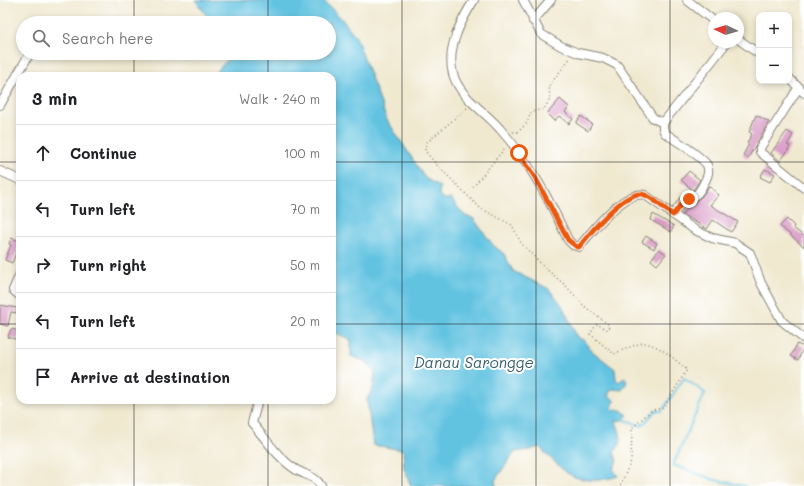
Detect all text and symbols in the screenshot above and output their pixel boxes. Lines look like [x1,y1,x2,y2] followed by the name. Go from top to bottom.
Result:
[708,12,744,48] north arrow
[756,12,792,84] map controls
[756,12,792,48] button: +
[16,16,336,60] search box
[30,27,52,49] icon: search
[62,28,153,48] text: Search here
[756,48,792,84] button: −
[32,87,77,109] text: 3 min
[239,90,320,107] text: Walk · 240 m
[32,142,54,164] icon: ahead
[70,143,137,163] text: Continue
[284,144,320,161] text: 100 m
[510,144,528,162] route start
[680,190,698,208] route end
[32,198,54,220] icon: left
[70,199,135,219] text: Turn left
[290,200,320,217] text: 70 m
[32,254,54,276] icon: right
[70,255,147,275] text: Turn right
[290,256,320,273] text: 50 m
[32,310,54,332] icon: left
[70,311,135,331] text: Turn left
[290,312,320,329] text: 20 m
[414,352,534,372] water label: Danau Sarongge
[32,366,54,388] icon: arrive
[70,367,230,387] text: Arrive at destination

